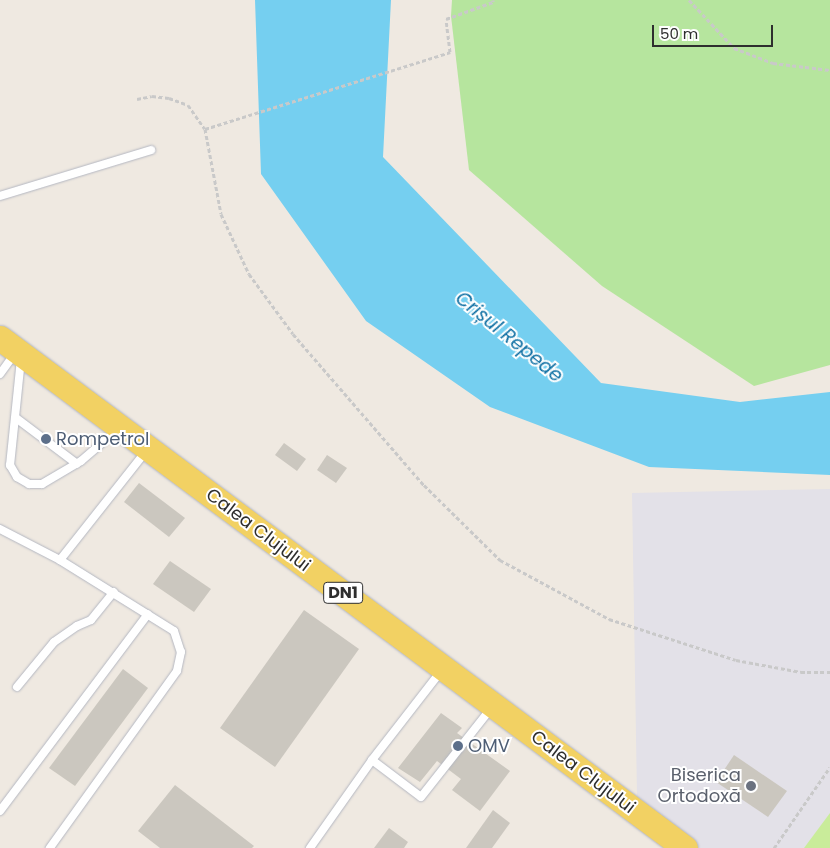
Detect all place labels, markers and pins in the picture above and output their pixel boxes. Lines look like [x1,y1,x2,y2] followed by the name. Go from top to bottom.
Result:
[56,428,150,450] place label: Rompetrol
[40,433,52,445] marker: Rompetrol
[468,735,510,757] place label: OMV
[452,740,464,752] marker: OMV
[658,765,741,808] place label: Biserica Ortodoxă
[745,780,757,792] marker: Biserica Ortodoxă

